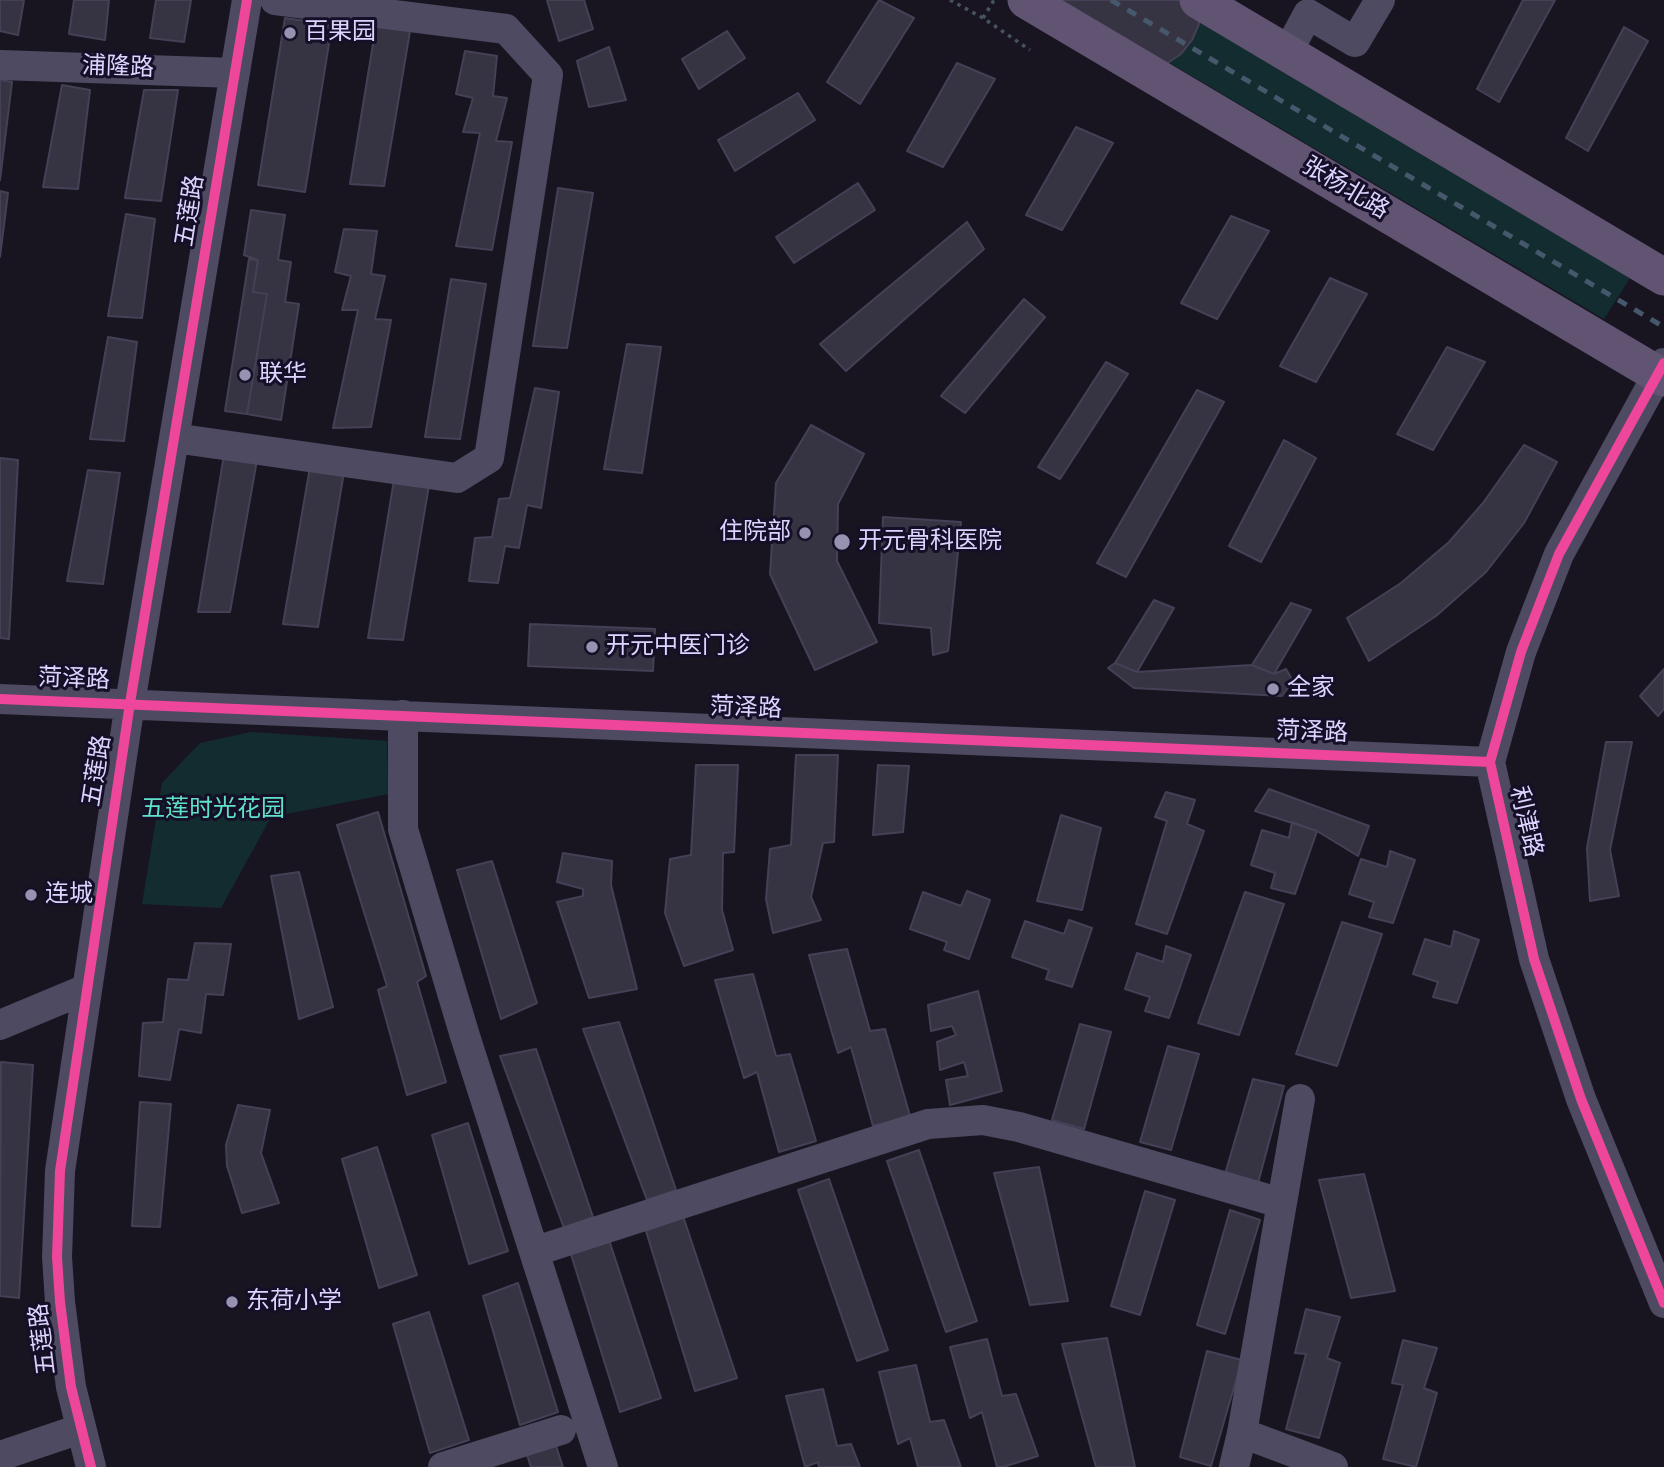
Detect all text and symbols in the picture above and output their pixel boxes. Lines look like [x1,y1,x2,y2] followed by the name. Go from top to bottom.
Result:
[304,19,376,47] place label: 百果园
[282,25,298,41] marker: 百果园
[82,52,154,84] street label: 浦隆路
[1296,152,1394,226] street label: 张杨北路
[171,173,211,249] street label: 五莲路
[259,361,307,389] place label: 联华
[237,367,253,383] marker: 联华
[719,519,791,547] place label: 住院部
[797,525,813,541] marker: 住院部
[858,528,1002,556] place label: 开元骨科医院
[832,532,852,552] marker: 开元骨科医院
[606,633,750,661] place label: 开元中医门诊
[584,639,600,655] marker: 开元中医门诊
[38,664,110,696] street label: 菏泽路
[1287,675,1335,703] place label: 全家
[1265,681,1281,697] marker: 全家
[710,693,782,725] street label: 菏泽路
[1276,717,1348,749] street label: 菏泽路
[78,733,118,809] street label: 五莲路
[1503,784,1547,860] street label: 利津路
[141,796,285,824] park label: 五莲时光花园
[45,881,93,909] place label: 连城
[23,887,39,903] marker: 连城
[246,1288,342,1316] place label: 东荷小学
[224,1294,240,1310] marker: 东荷小学
[25,1302,63,1376] street label: 五莲路

